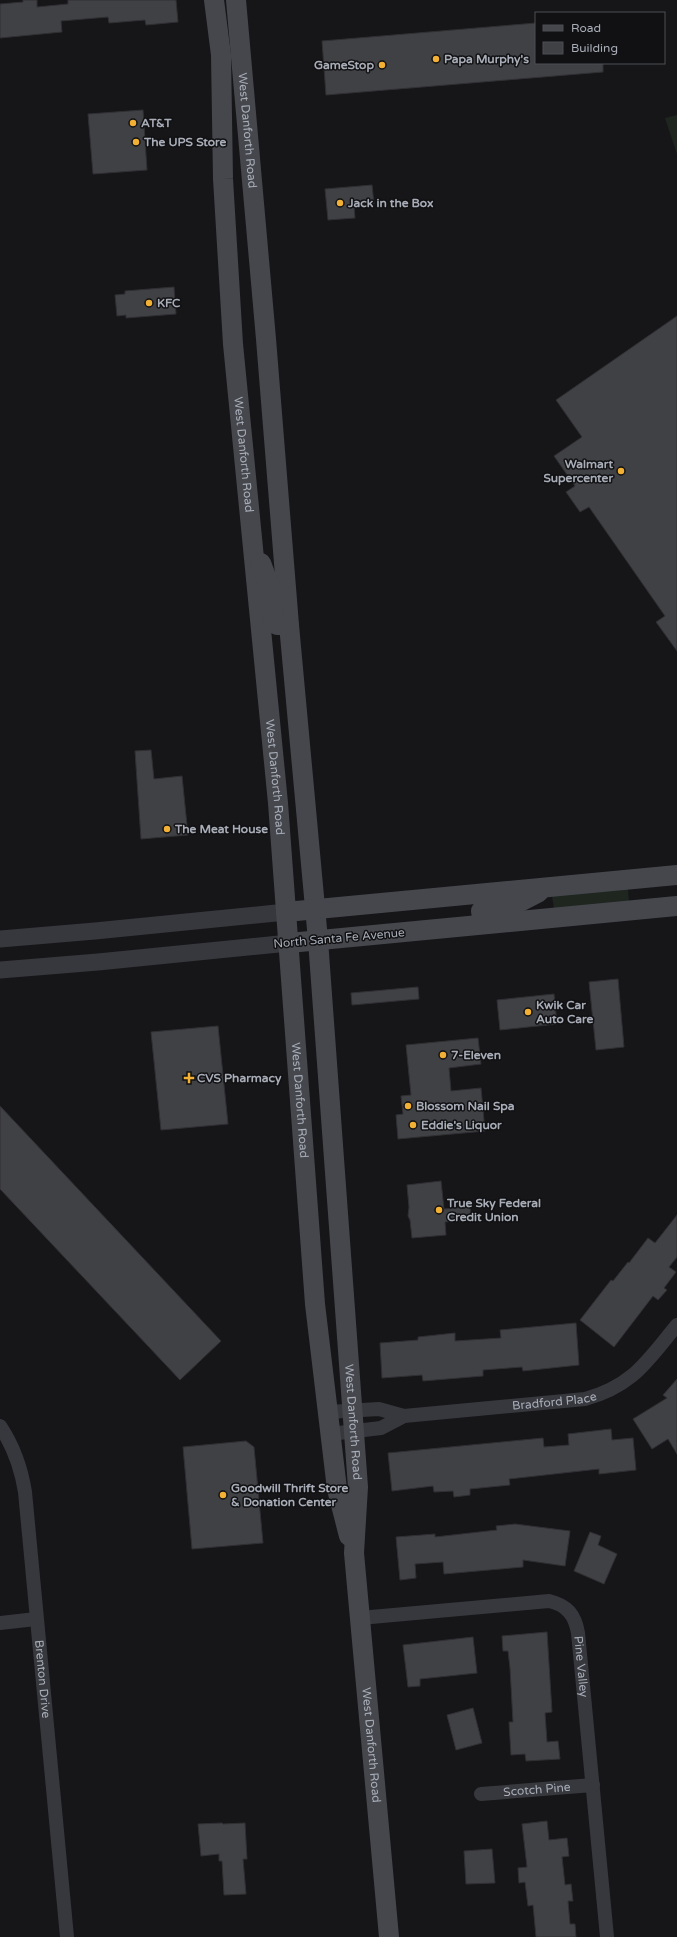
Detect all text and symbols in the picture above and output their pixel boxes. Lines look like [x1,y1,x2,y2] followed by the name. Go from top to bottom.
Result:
[535,12,665,64] legend
[571,21,601,35] text: Road
[571,41,618,55] text: Building
[444,52,529,67] place label: Papa Murphy's
[431,54,441,64] marker: Papa Murphy's
[314,58,374,73] place label: GameStop
[377,60,387,70] marker: GameStop
[235,72,260,189] street label: West Danforth Road
[141,116,172,130] place label: AT&T
[128,118,138,128] marker: AT&T
[143,135,226,149] place label: The UPS Store
[131,137,141,147] marker: The UPS Store
[347,196,434,210] place label: Jack in the Box
[335,198,345,208] marker: Jack in the Box
[157,296,181,310] place label: KFC
[144,298,154,308] marker: KFC
[231,396,256,513] street label: West Danforth Road
[543,457,613,486] place label: Walmart Supercenter
[616,466,626,476] marker: Walmart Supercenter
[263,719,287,835] street label: West Danforth Road
[174,822,268,836] place label: The Meat House
[162,824,172,834] marker: The Meat House
[273,925,405,951] street label: North Santa Fe Avenue
[536,998,594,1026] place label: Kwik Car Auto Care
[523,1007,533,1017] marker: Kwik Car Auto Care
[289,1042,311,1159] street label: West Danforth Road
[451,1048,501,1062] place label: 7-Eleven
[438,1050,448,1060] marker: 7-Eleven
[197,1071,282,1086] place label: CVS Pharmacy
[184,1073,194,1083] marker: CVS Pharmacy
[416,1099,515,1114] place label: Blossom Nail Spa
[403,1101,413,1111] marker: Blossom Nail Spa
[421,1118,502,1133] place label: Eddie's Liquor
[408,1120,418,1130] marker: Eddie's Liquor
[446,1196,541,1224] place label: True Sky Federal Credit Union
[434,1205,444,1215] marker: True Sky Federal Credit Union
[342,1364,364,1480] street label: West Danforth Road
[511,1389,599,1413] street label: Bradford Place
[231,1481,348,1509] place label: Goodwill Thrift Store & Donation Center
[218,1490,228,1500] marker: Goodwill Thrift Store & Donation Center
[571,1635,591,1699] street label: Pine Valley
[32,1639,53,1719] street label: Brenton Drive
[359,1687,384,1803] street label: West Danforth Road
[503,1780,571,1799] street label: Scotch Pine

